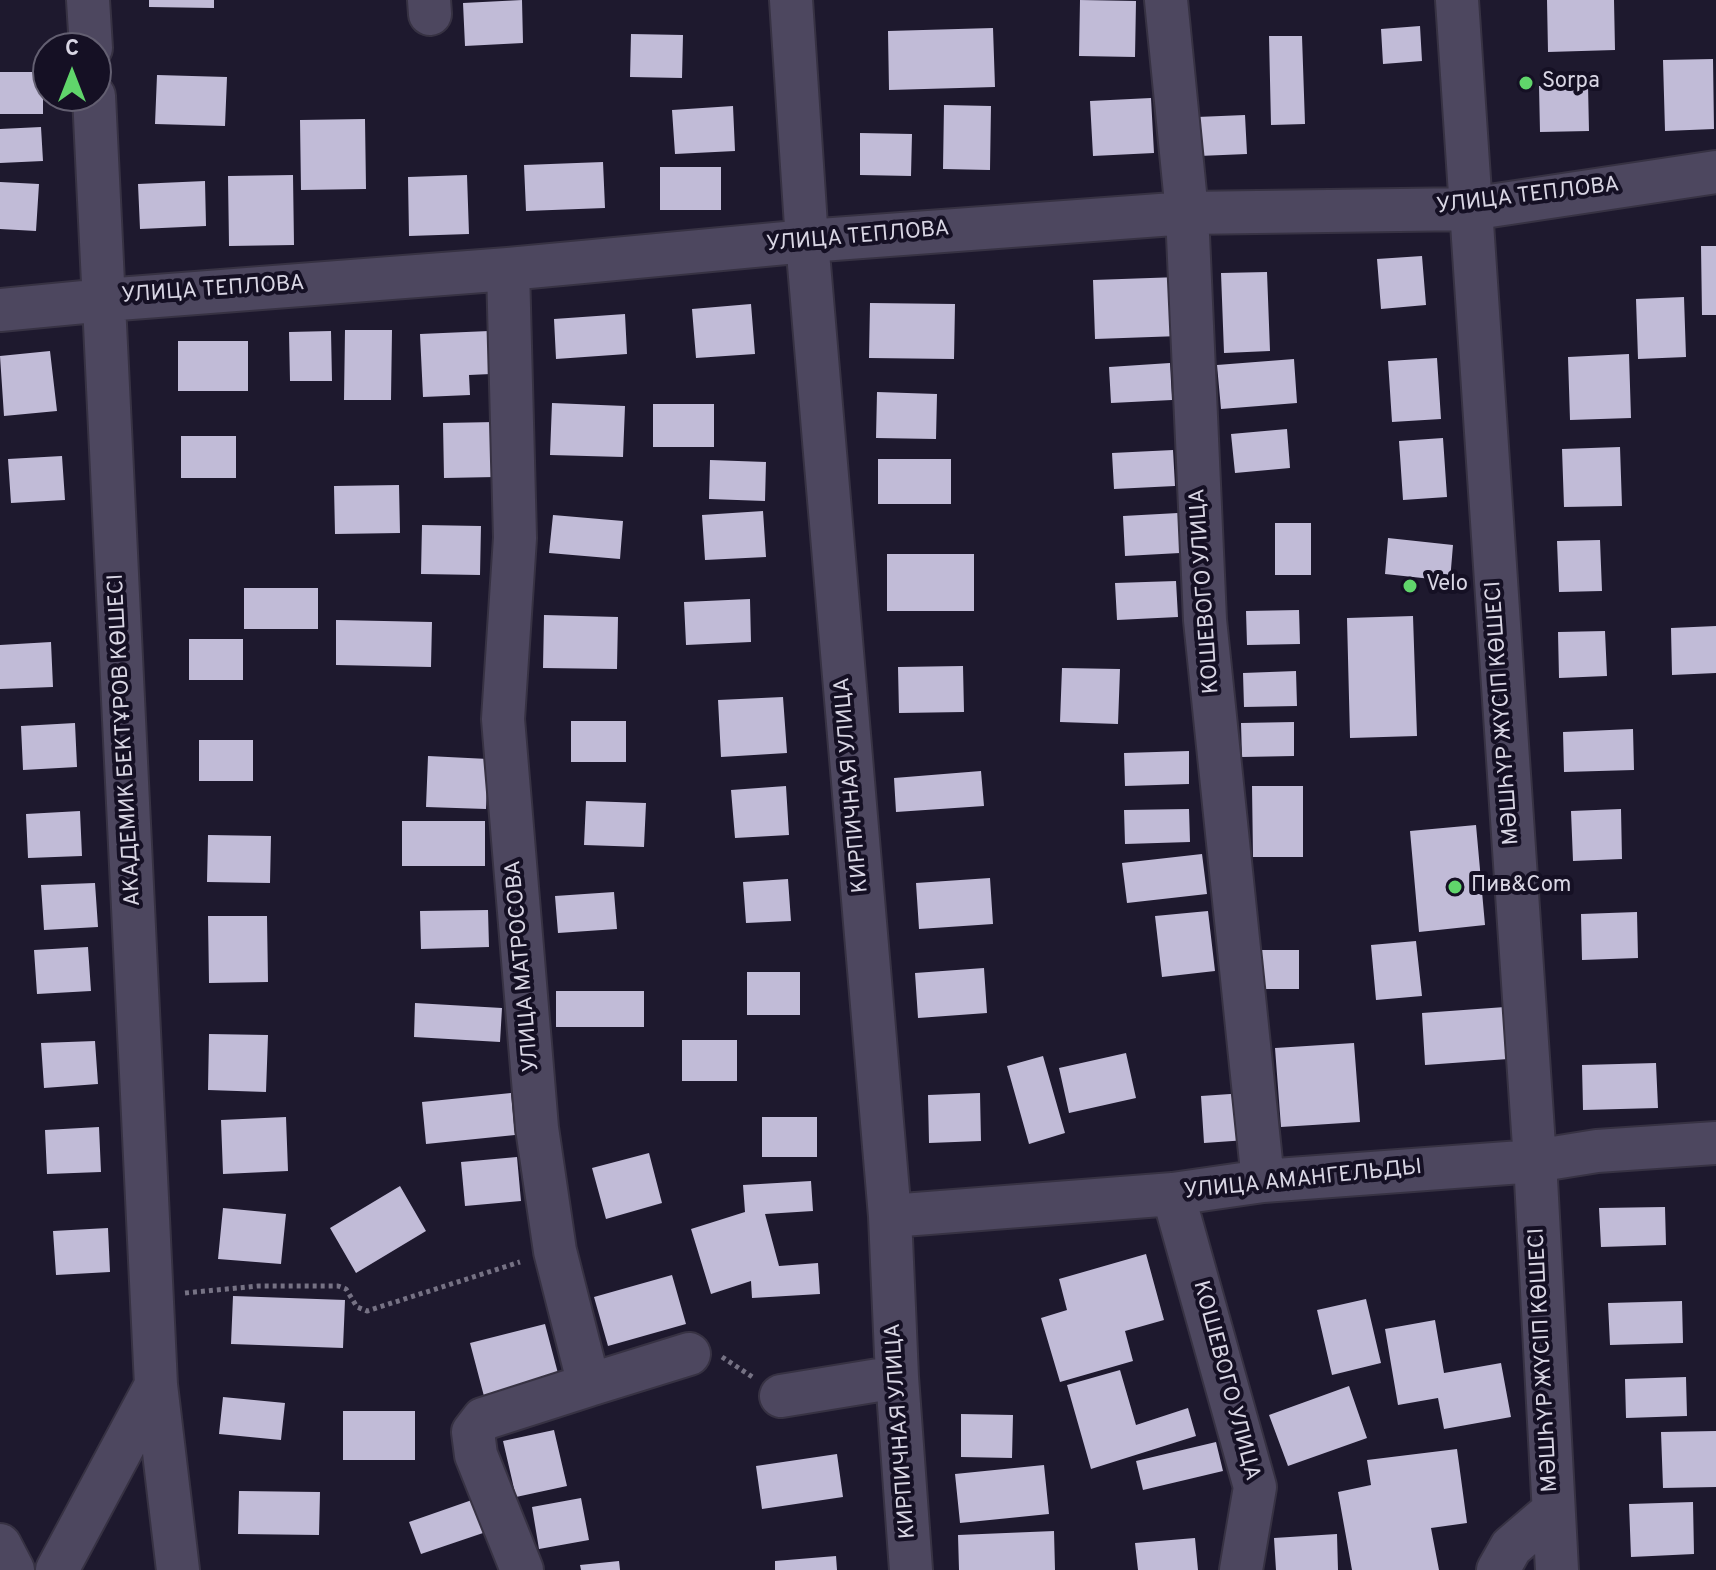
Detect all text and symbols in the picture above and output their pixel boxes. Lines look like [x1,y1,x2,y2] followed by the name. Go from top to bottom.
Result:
[32,32,112,112] north arrow
[65,36,79,63] text: С
[1542,70,1600,96] place label: Sorpa
[1517,74,1535,92] marker: Sorpa
[1435,173,1621,221] street label: УЛИЦА ТЕПЛОВА
[765,217,951,259] street label: УЛИЦА ТЕПЛОВА
[120,271,306,311] street label: УЛИЦА ТЕПЛОВА
[1186,487,1226,695] street label: КОШЕВОГО УЛИЦА
[104,573,148,907] street label: АКАДЕМИК БЕКТҰРОВ КӨШЕСІ
[1426,573,1468,599] place label: Velo
[1401,577,1419,595] marker: Velo
[1482,580,1526,846] street label: МӘШҺҮР ЖҮСІП КӨШЕСІ
[830,676,876,894] street label: КИРПИЧНАЯ УЛИЦА
[502,859,546,1073] street label: УЛИЦА МАТРОСОВА
[1471,874,1571,900] place label: Пив&Com
[1446,878,1464,896] marker: Пив&Com
[1183,1155,1423,1207] street label: УЛИЦА АМАНГЕЛЬДЫ
[1525,1227,1565,1493] street label: МӘШҺҮР ЖҮСІП КӨШЕСІ
[1186,1278,1264,1484] street label: КОШЕВОГО УЛИЦА
[881,1322,923,1540] street label: КИРПИЧНАЯ УЛИЦА

